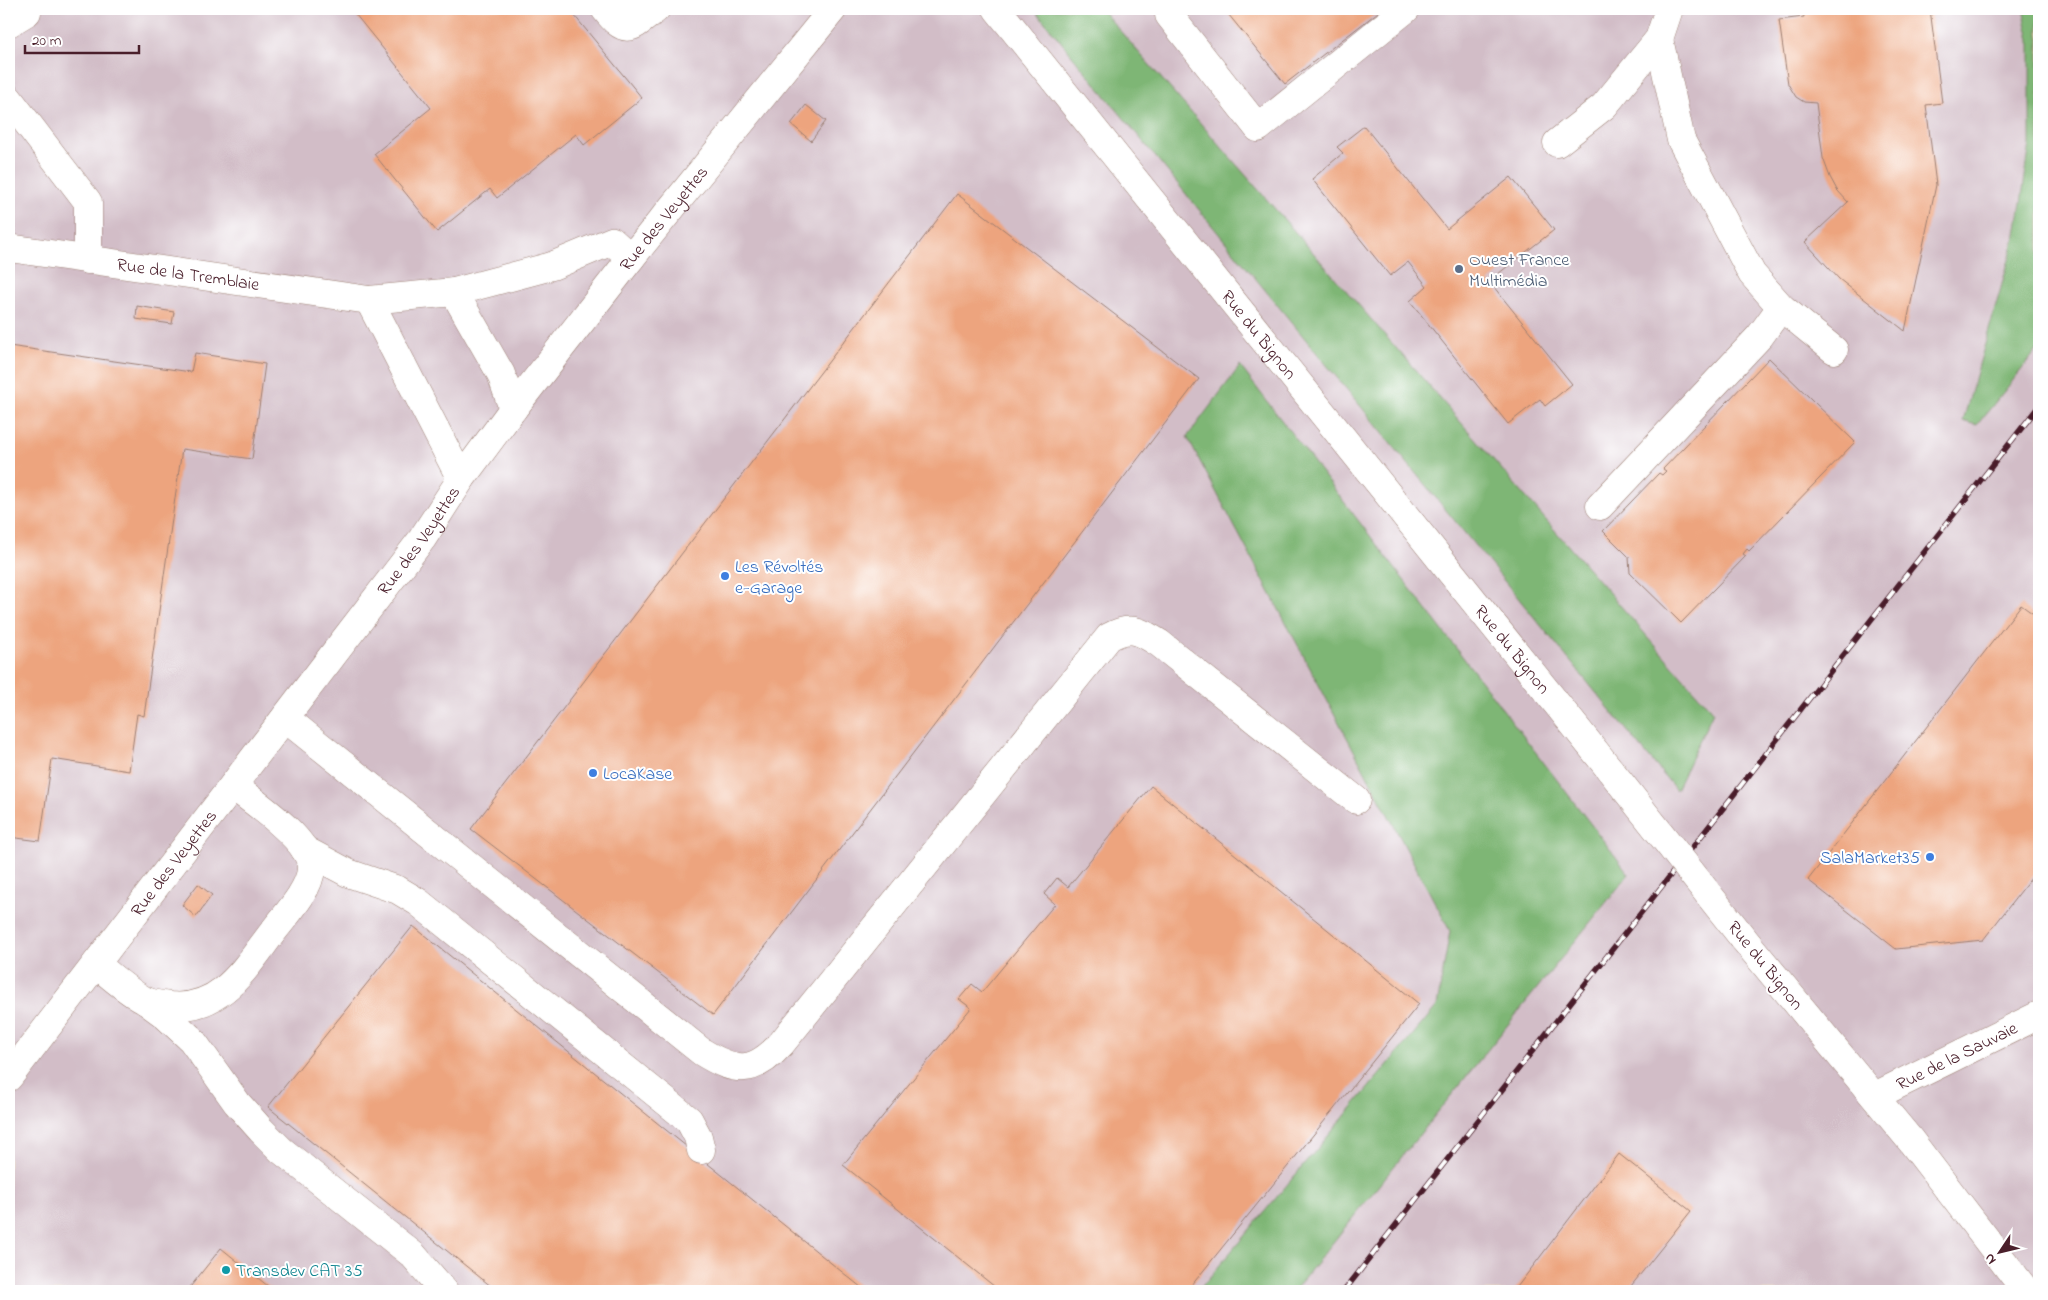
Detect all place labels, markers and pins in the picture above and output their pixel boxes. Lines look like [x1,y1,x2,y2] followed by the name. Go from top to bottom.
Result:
[1469,248,1570,295] place label: Ouest France Multimédia
[1453,263,1465,275] marker: Ouest France Multimédia
[735,555,823,603] place label: Les Révoltés e-Garage
[719,570,731,582] marker: Les Révoltés e-Garage
[603,762,673,788] place label: LocaKase
[587,767,599,779] marker: LocaKase
[1820,846,1920,872] place label: SalaMarket35
[1924,851,1936,863] marker: SalaMarket35
[236,1259,363,1285] place label: Transdev CAT 35
[220,1264,232,1276] marker: Transdev CAT 35

